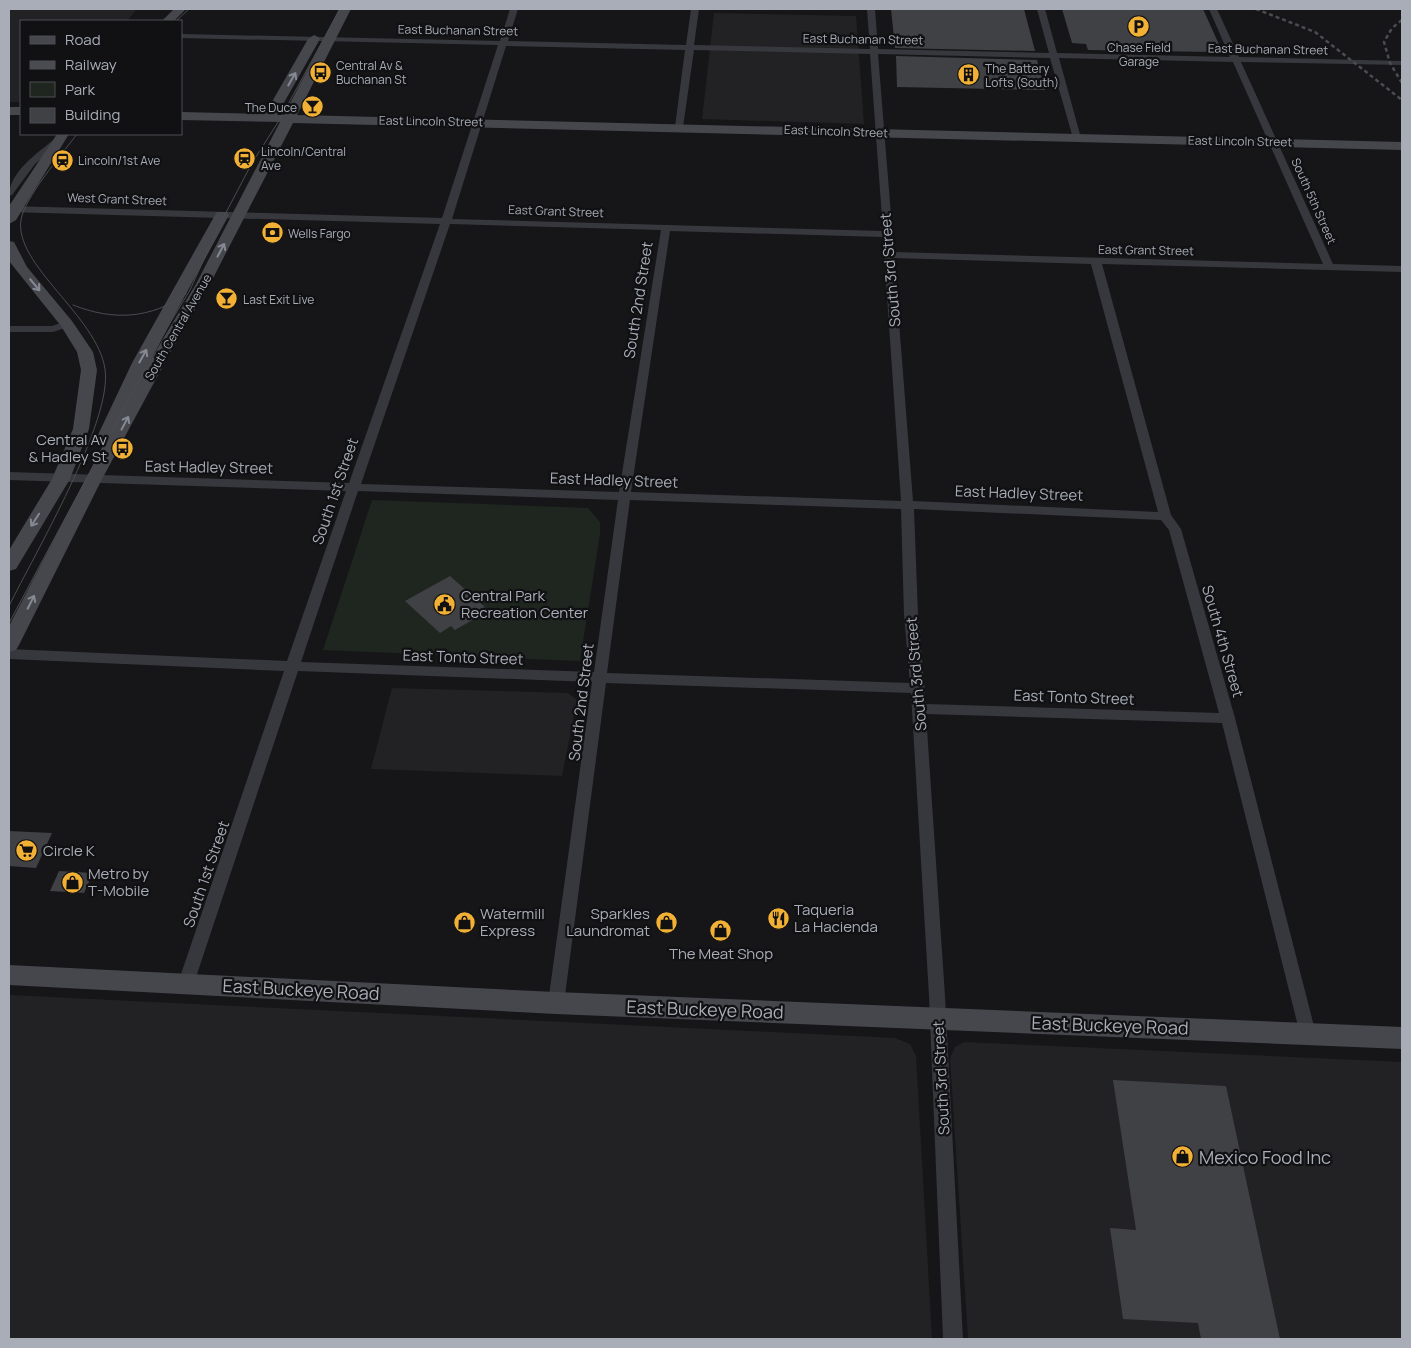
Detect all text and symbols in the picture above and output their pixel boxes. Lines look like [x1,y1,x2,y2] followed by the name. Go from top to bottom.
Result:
[1127,14,1151,38] parking icon: Chase Field Garage
[20,20,182,135] legend
[398,20,519,40] street label: East Buchanan Street
[65,29,101,50] text: Road
[803,29,924,49] street label: East Buchanan Street
[1107,39,1171,70] place label: Chase Field Garage
[1208,39,1329,59] street label: East Buchanan Street
[65,54,117,75] text: Railway
[336,57,407,88] place label: Central Av & Buchanan St
[308,60,332,84] bus stop icon: Central Av & Buchanan St
[985,60,1059,91] place label: The Battery Lofts (South)
[957,63,981,87] building icon: The Battery Lofts (South)
[287,71,297,86] one-way arrow
[65,79,95,100] text: Park
[301,95,325,119] bar icon: The Duce
[245,99,297,116] place label: The Duce
[65,104,120,125] text: Building
[379,112,483,130] street label: East Lincoln Street
[784,121,889,141] street label: East Lincoln Street
[1188,132,1292,150] street label: East Lincoln Street
[261,143,346,174] place label: Lincoln/Central Ave
[233,146,257,170] station icon: Lincoln/Central Ave
[50,148,74,172] station icon: Lincoln/1st Ave
[78,152,160,169] place label: Lincoln/1st Ave
[1287,155,1341,247] street label: South 5th Street
[67,189,167,209] street label: West Grant Street
[508,201,604,221] street label: East Grant Street
[875,212,905,328] street label: South 3rd Street
[260,221,284,245] bank icon: Wells Fargo
[288,225,351,242] place label: Wells Fargo
[618,240,658,360] street label: South 2nd Street
[1098,241,1194,259] street label: East Grant Street
[216,243,226,258] one-way arrow
[141,271,215,383] street label: South Central Avenue
[30,278,41,291] one-way arrow
[215,287,239,311] bar icon: Last Exit Live
[243,291,314,308] place label: Last Exit Live
[139,350,149,364] one-way arrow
[121,416,130,431] one-way arrow
[28,429,107,467] place label: Central Av & Hadley St
[307,435,363,547] street label: South 1st Street
[111,436,135,460] bus stop icon: Central Av & Hadley St
[145,455,273,479] street label: East Hadley Street
[550,467,678,493] street label: East Hadley Street
[955,480,1083,506] street label: East Hadley Street
[30,513,40,527] one-way arrow
[1197,582,1249,700] street label: South 4th Street
[461,585,589,623] place label: Central Park Recreation Center
[433,592,457,616] public building icon: Central Park Recreation Center
[27,595,36,610] one-way arrow
[901,616,931,732] street label: South 3rd Street
[563,642,599,762] street label: South 2nd Street
[402,644,524,670] street label: East Tonto Street
[1013,684,1135,710] street label: East Tonto Street
[178,818,234,930] street label: South 1st Street
[15,838,39,862] supermarket icon: Circle K
[43,840,95,861] place label: Circle K
[88,863,150,901] place label: Metro by T-Mobile
[60,870,84,894] shop icon: Metro by T-Mobile
[794,899,878,937] place label: Taqueria La Hacienda
[480,903,545,941] place label: Watermill Express
[566,903,650,941] place label: Sparkles Laundromat
[766,906,790,930] restaurant icon: Taqueria La Hacienda
[452,910,476,934] shop icon: Watermill Express
[654,910,678,934] shop icon: Sparkles Laundromat
[709,918,733,942] shop icon: The Meat Shop
[669,943,773,964] place label: The Meat Shop
[222,973,380,1005] street label: East Buckeye Road
[626,994,784,1024] street label: East Buckeye Road
[1031,1010,1189,1040] street label: East Buckeye Road
[928,1020,954,1136] street label: South 3rd Street
[1171,1145,1195,1169] shop icon: Mexico Food Inc
[1199,1145,1331,1169] place label: Mexico Food Inc

